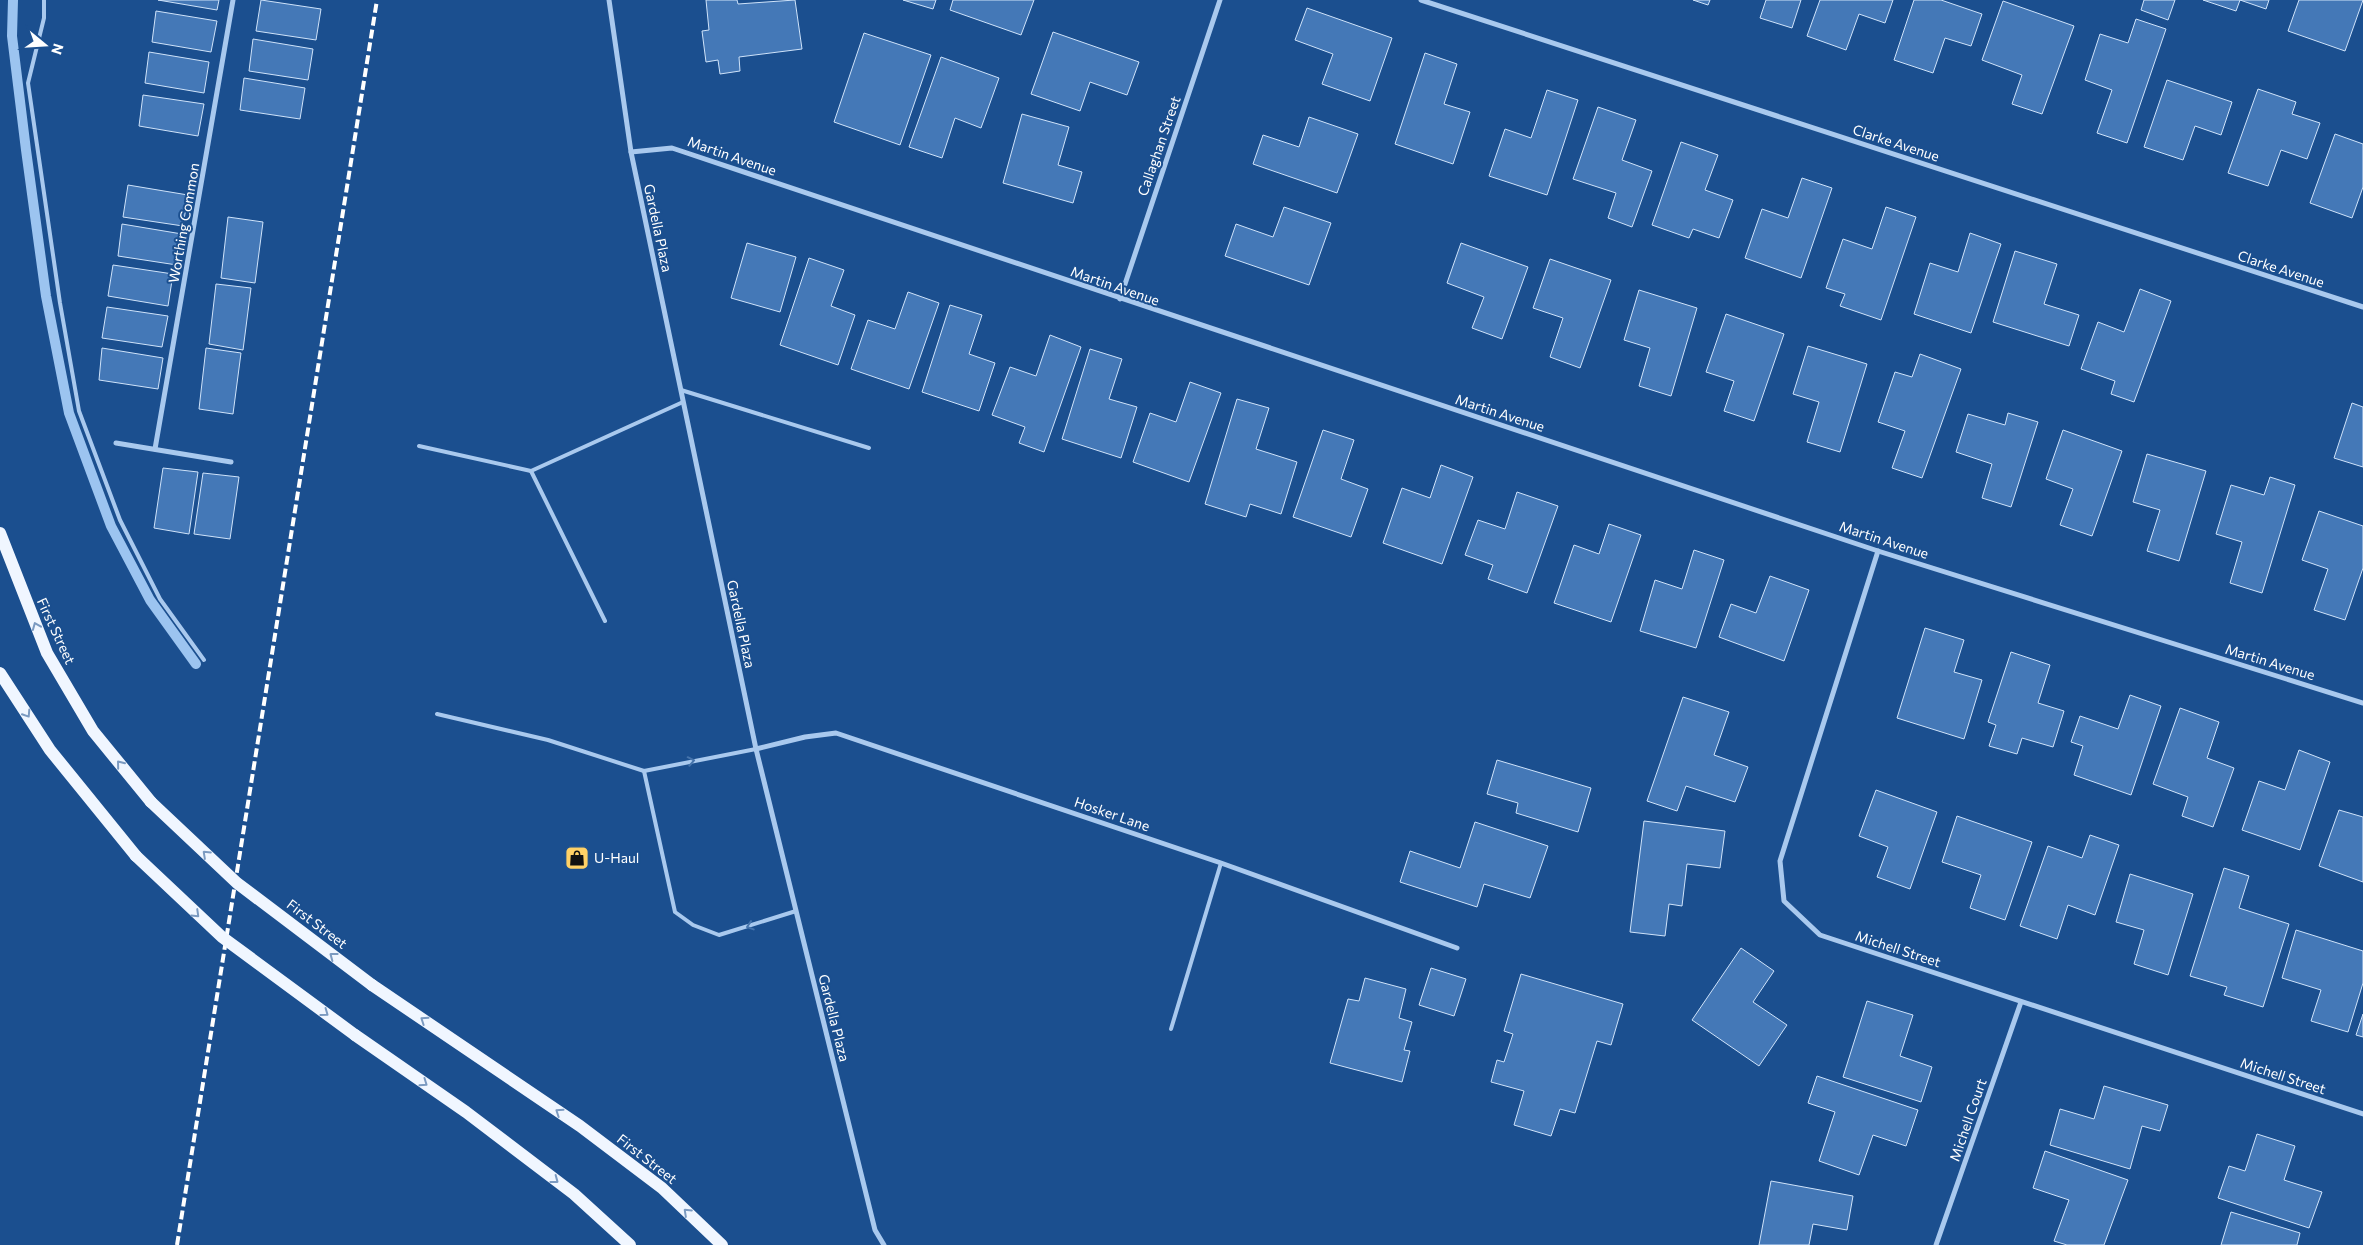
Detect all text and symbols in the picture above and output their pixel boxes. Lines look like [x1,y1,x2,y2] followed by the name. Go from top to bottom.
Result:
[20,20,70,70] north arrow
[48,42,68,57] text: N
[1133,93,1184,198] street label: Callaghan Street
[1851,121,1942,165] street label: Clarke Avenue
[685,132,779,179] street label: Martin Avenue
[165,162,202,284] street label: Worthing Common
[641,182,676,273] street label: Gardella Plaza
[2236,247,2327,291] street label: Clarke Avenue
[1068,262,1162,309] street label: Martin Avenue
[1453,390,1547,435] street label: Martin Avenue
[1837,517,1931,562] street label: Martin Avenue
[724,578,759,669] street label: Gardella Plaza
[34,595,79,667] street label: First Street
[32,622,42,631] one-way arrow
[2223,640,2317,683] street label: Martin Avenue
[21,708,30,717] one-way arrow
[687,757,696,767] one-way arrow
[118,761,126,770] one-way arrow
[1072,793,1152,834] street label: Hosker Lane
[564,845,590,871] shop icon: U-Haul
[594,849,639,866] place label: U-Haul
[203,851,212,860] one-way arrow
[284,895,351,952] street label: First Street
[191,908,200,917] one-way arrow
[746,920,754,930] one-way arrow
[1853,927,1943,970] street label: Michell Street
[330,953,339,961] one-way arrow
[815,972,854,1063] street label: Gardella Plaza
[319,1007,329,1016] one-way arrow
[421,1017,430,1027] one-way arrow
[2238,1054,2328,1097] street label: Michell Street
[1945,1076,1990,1163] street label: Michell Court
[418,1077,428,1086] one-way arrow
[555,1109,565,1118] one-way arrow
[614,1130,681,1187] street label: First Street
[549,1174,558,1182] one-way arrow
[683,1209,692,1218] one-way arrow

